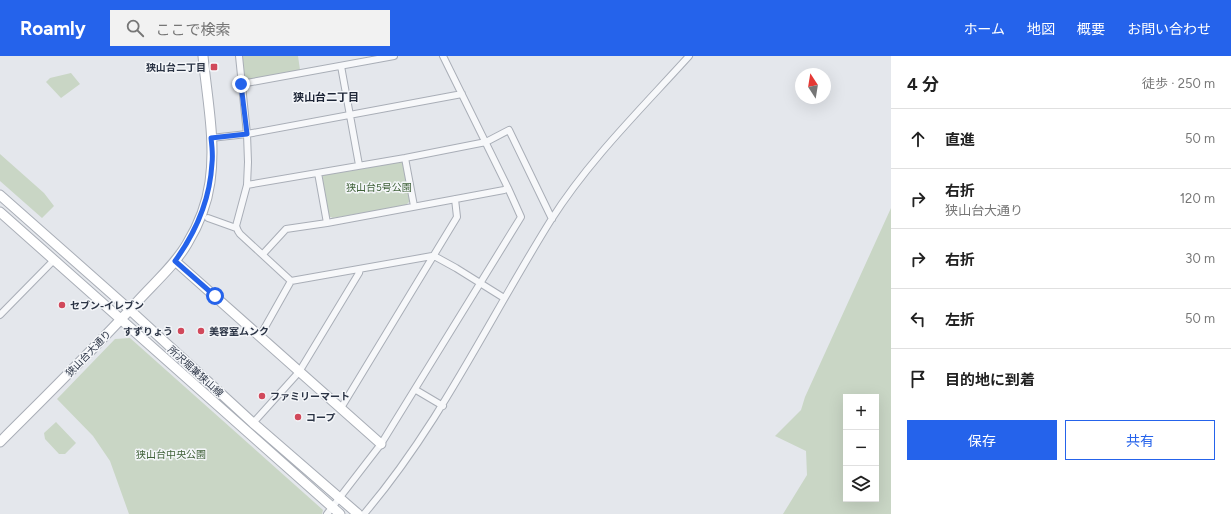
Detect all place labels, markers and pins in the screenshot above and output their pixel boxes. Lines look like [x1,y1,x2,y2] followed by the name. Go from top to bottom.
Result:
[146,61,206,74] place label: 狭山台二丁目
[209,62,219,72] marker: 狭山台二丁目
[70,299,144,312] place label: セブン-イレブン
[57,300,67,310] marker: セブン-イレブン
[123,325,173,338] place label: すずりょう
[209,325,269,338] place label: 美容室ムンク
[176,326,186,336] marker: すずりょう
[196,326,206,336] marker: 美容室ムンク
[270,390,350,403] place label: ファミリーマート
[257,391,267,401] marker: ファミリーマート
[306,411,335,424] place label: コープ
[293,412,303,422] marker: コープ

